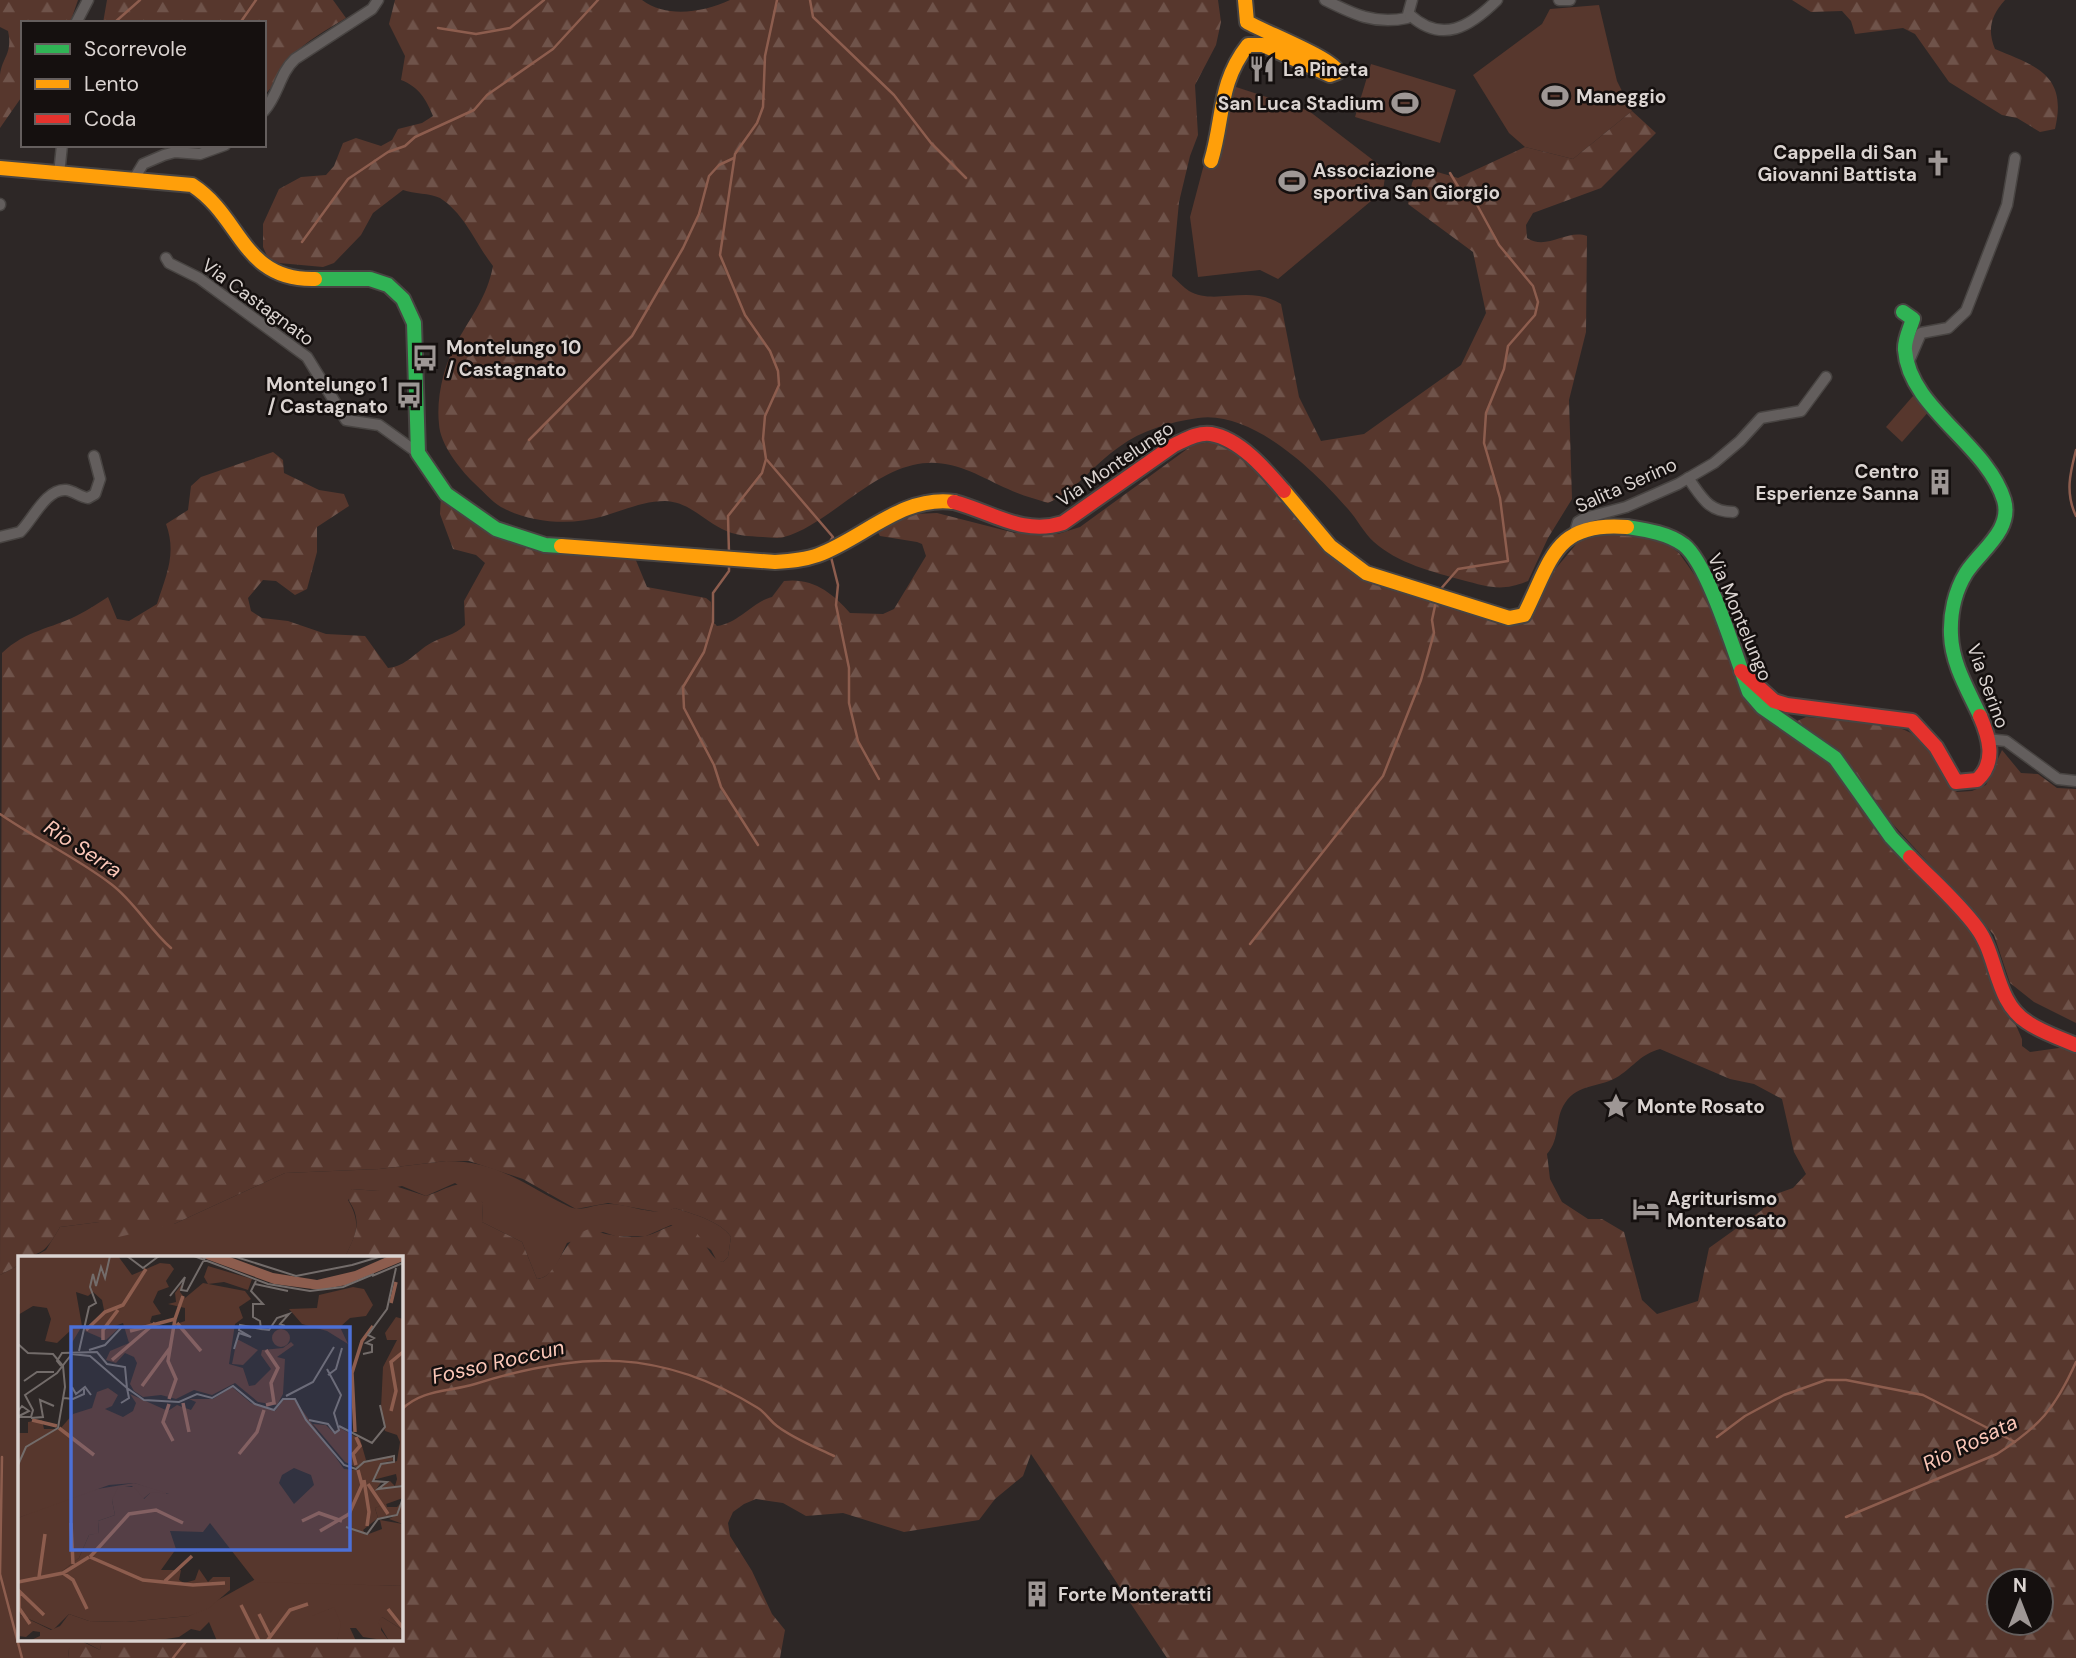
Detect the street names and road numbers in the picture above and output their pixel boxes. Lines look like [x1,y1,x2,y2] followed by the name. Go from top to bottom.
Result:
[197,253,319,351] street label: Via Castagnato
[1052,416,1178,512] street label: Via Montelungo
[1571,451,1681,519] street label: Salita Serino
[1702,549,1778,685] street label: Via Montelungo
[1961,640,2015,732] street label: Via Serino

